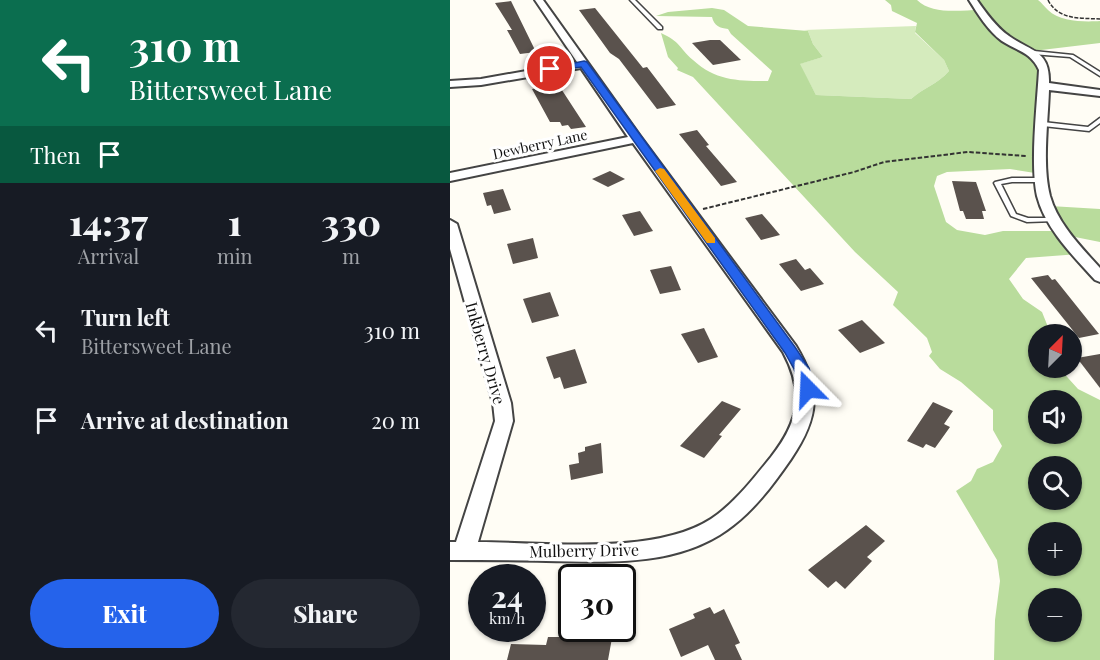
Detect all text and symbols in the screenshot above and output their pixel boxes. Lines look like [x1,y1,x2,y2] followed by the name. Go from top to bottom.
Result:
[129,17,240,73] text: 310 m
[30,24,108,102] icon: left
[524,43,575,94] pin
[533,52,566,85] icon: arrive
[129,71,332,107] text: Bittersweet Lane
[491,125,589,163] street label: Dewberry Lane
[93,138,126,171] icon: arrive
[30,140,81,170] text: Then
[69,197,148,245] text: 14:37
[228,197,242,245] text: 1
[321,197,381,245] text: 330
[78,242,139,269] text: Arrival
[217,242,252,269] text: min
[342,242,360,269] text: m
[461,299,511,407] street label: Inkberry Drive
[81,302,170,332] text: Turn left
[30,314,63,347] icon: left
[364,315,420,345] text: 310 m
[1028,324,1082,378] north arrow
[1028,324,1082,642] map controls
[81,332,232,359] text: Bittersweet Lane
[776,357,840,421] position arrow
[1028,390,1082,444] button: sound
[30,404,63,437] icon: arrive
[81,405,289,435] text: Arrive at destination
[371,405,420,435] text: 20 m
[1028,456,1082,510] button: search
[1028,522,1082,576] button: +
[529,539,639,561] street label: Mulberry Drive
[558,564,636,642] speed limit sign: 30
[491,576,523,616] text: 24
[30,579,219,648] button: Exit
[231,579,420,648] button: Share
[1028,588,1082,642] button: −
[489,608,525,628] text: km/h

